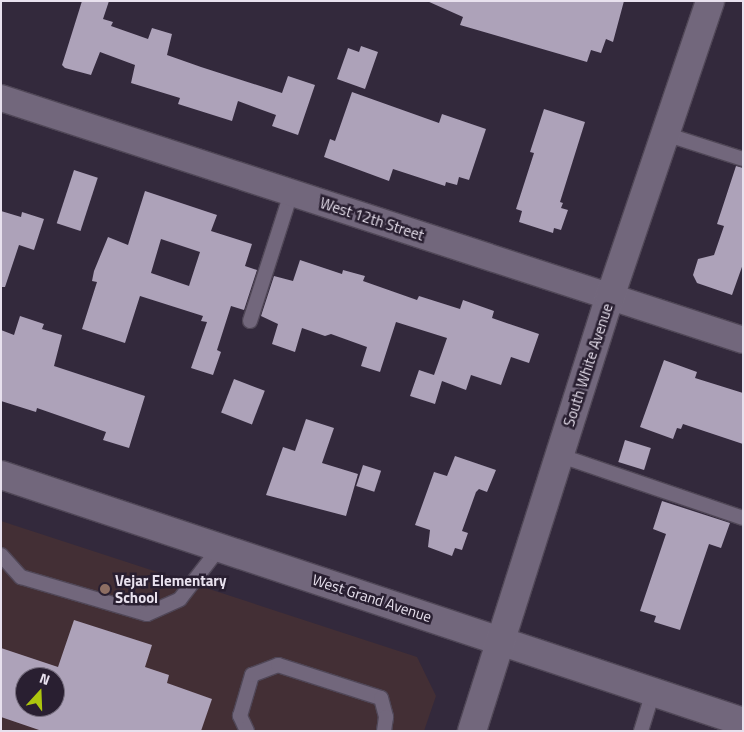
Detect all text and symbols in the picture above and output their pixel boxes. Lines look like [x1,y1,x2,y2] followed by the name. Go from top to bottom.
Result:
[318,194,426,244] street label: West 12th Street
[560,301,616,429] street label: South White Avenue
[310,570,434,626] street label: West Grand Avenue
[115,571,226,606] place label: Vejar Elementary School
[99,583,111,595] marker: Vejar Elementary School
[15,667,65,717] north arrow
[37,667,53,690] text: N

